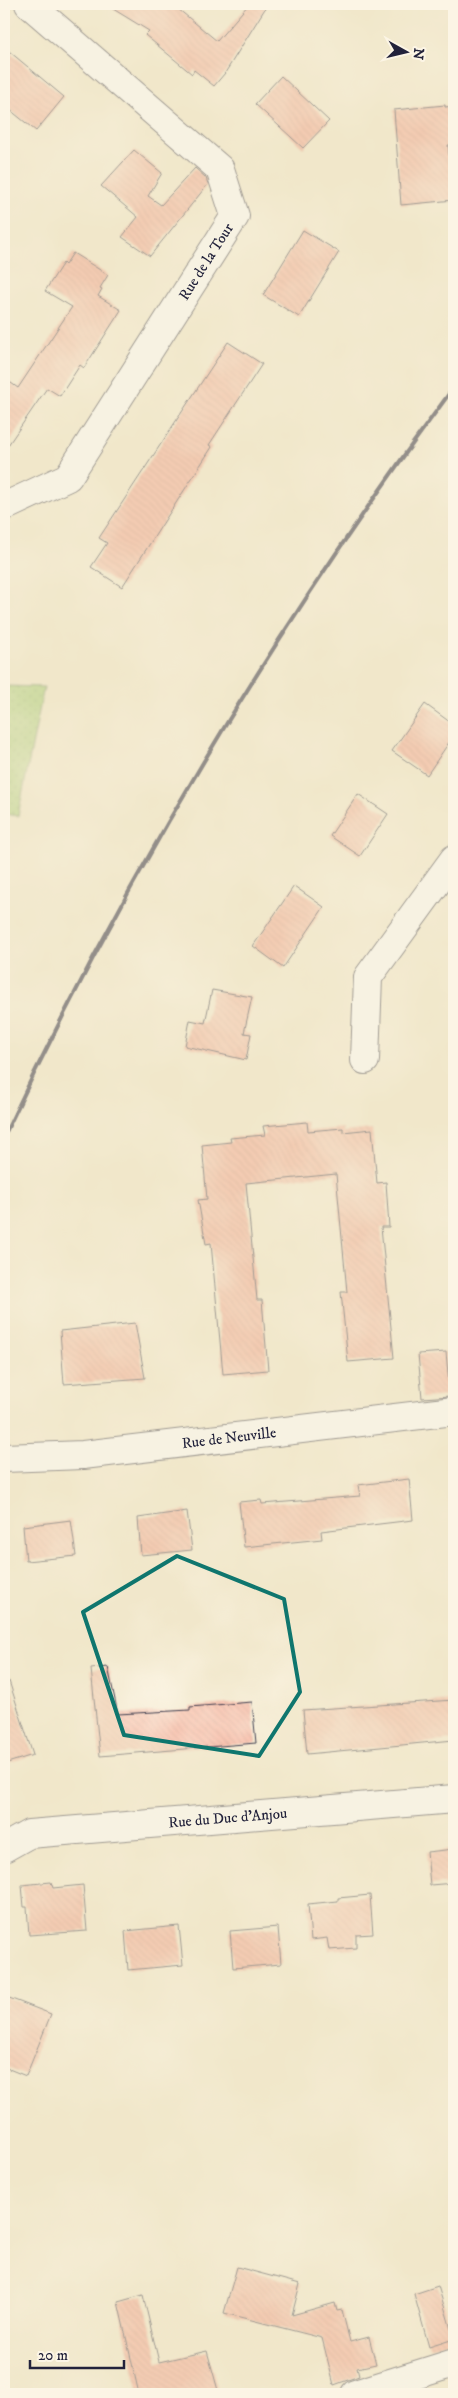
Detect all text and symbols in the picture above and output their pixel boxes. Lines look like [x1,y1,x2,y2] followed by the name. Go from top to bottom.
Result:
[380,28,430,78] north arrow
[408,47,428,61] text: N
[175,219,238,304] street label: Rue de la Tour
[181,1423,277,1453] street label: Rue de Neuville
[168,1804,288,1832] street label: Rue du Duc d'Anjou
[30,2338,124,2370] scale bar
[38,2346,68,2365] text: 20 m

